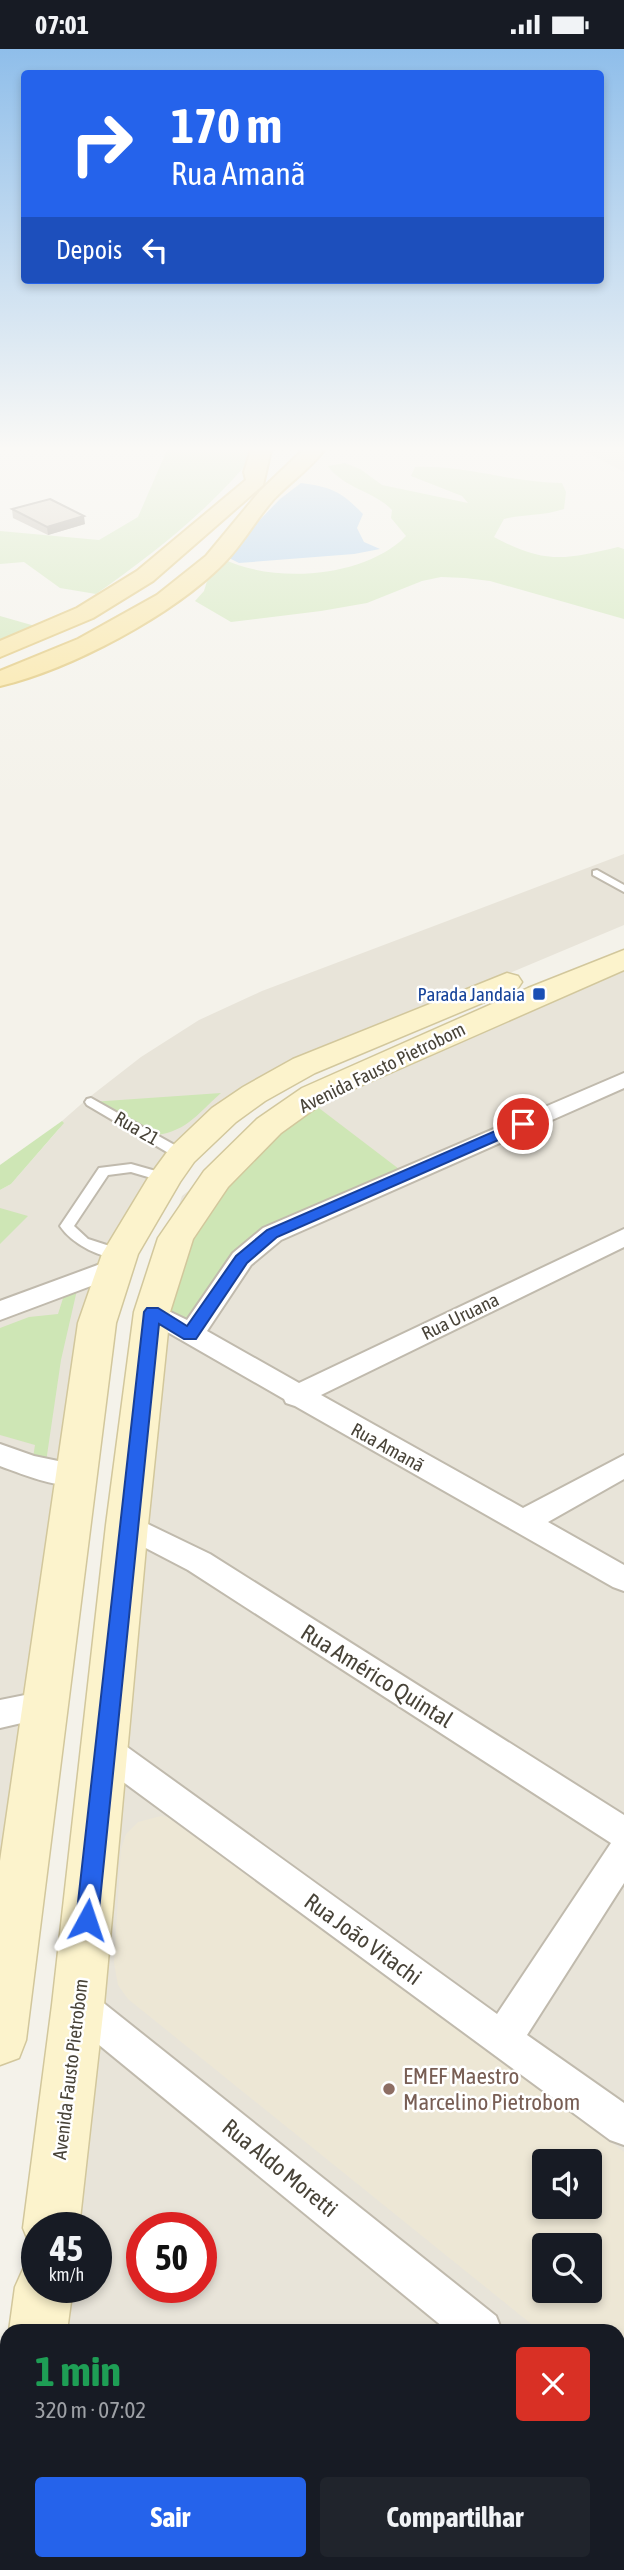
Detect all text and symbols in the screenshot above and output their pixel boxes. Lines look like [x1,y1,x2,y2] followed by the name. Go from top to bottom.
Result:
[35,10,89,40] text: 07:01
[171,97,282,153] text: 170 m
[56,98,147,189] icon: right
[171,155,306,192] text: Rua Amanã
[136,231,174,269] icon: left
[56,235,122,265] text: Depois
[418,983,525,1005] place label: Parada Jandaia
[531,986,547,1002] marker: Parada Jandaia
[295,1017,469,1117] street label: Avenida Fausto Pietrobom
[493,1094,553,1154] pin
[504,1105,542,1143] icon: arrive
[111,1106,163,1150] street label: Rua 21
[418,1288,502,1344] street label: Rua Uruana
[348,1418,428,1476] street label: Rua Amanã
[296,1619,458,1733] street label: Rua Américo Quintal
[50,1883,124,1957] position arrow
[299,1888,427,1990] street label: Rua João Vitachi
[48,1977,92,2161] street label: Avenida Fausto Pietrobom
[403,2063,580,2115] place label: EMEF Maestro Marcelino Pietrobom
[381,2081,397,2097] marker: EMEF Maestro Marcelino Pietrobom
[217,2114,343,2222] street label: Rua Aldo Moretti
[532,2149,602,2303] map controls
[532,2149,602,2219] button: sound
[126,2212,217,2303] speed limit sign: 50
[50,2228,83,2268] text: 45
[532,2233,602,2303] button: search
[49,2264,84,2285] text: km/h
[35,2347,121,2395] text: 1 min
[516,2347,590,2421] button: close
[35,2397,146,2423] text: 320 m · 07:02
[35,2477,306,2557] button: Sair
[320,2477,590,2557] button: Compartilhar

